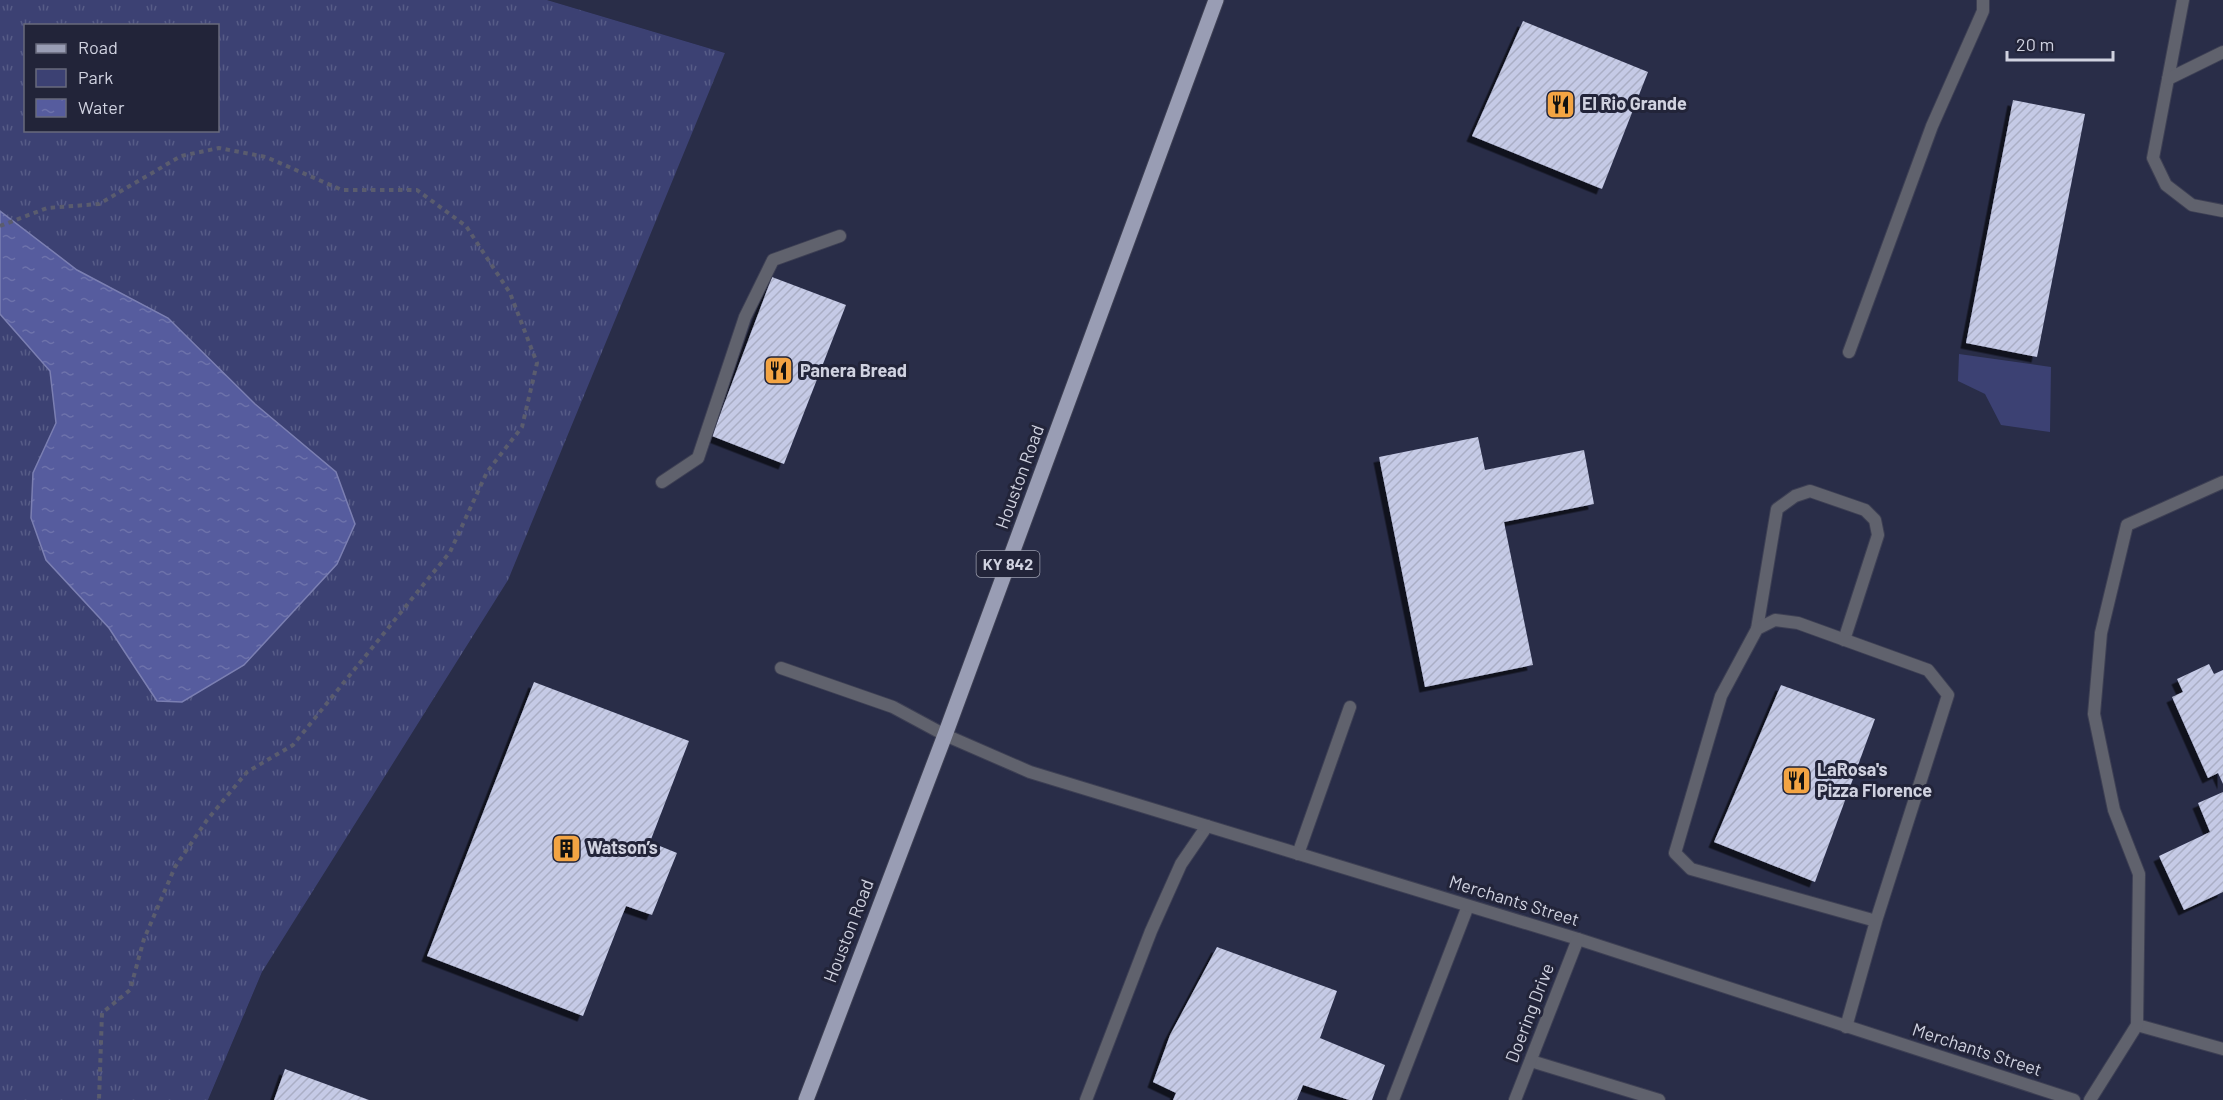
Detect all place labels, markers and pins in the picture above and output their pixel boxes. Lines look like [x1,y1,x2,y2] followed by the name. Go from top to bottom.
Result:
[1545,88,1577,120] restaurant icon: El Rio Grande
[1582,92,1687,114] place label: El Rio Grande
[763,355,795,387] restaurant icon: Panera Bread
[800,359,907,381] place label: Panera Bread
[1817,758,1932,801] place label: LaRosa's Pizza Florence
[1780,764,1812,796] restaurant icon: LaRosa's Pizza Florence
[550,832,582,864] building icon: Watson’s
[587,836,658,858] place label: Watson’s

